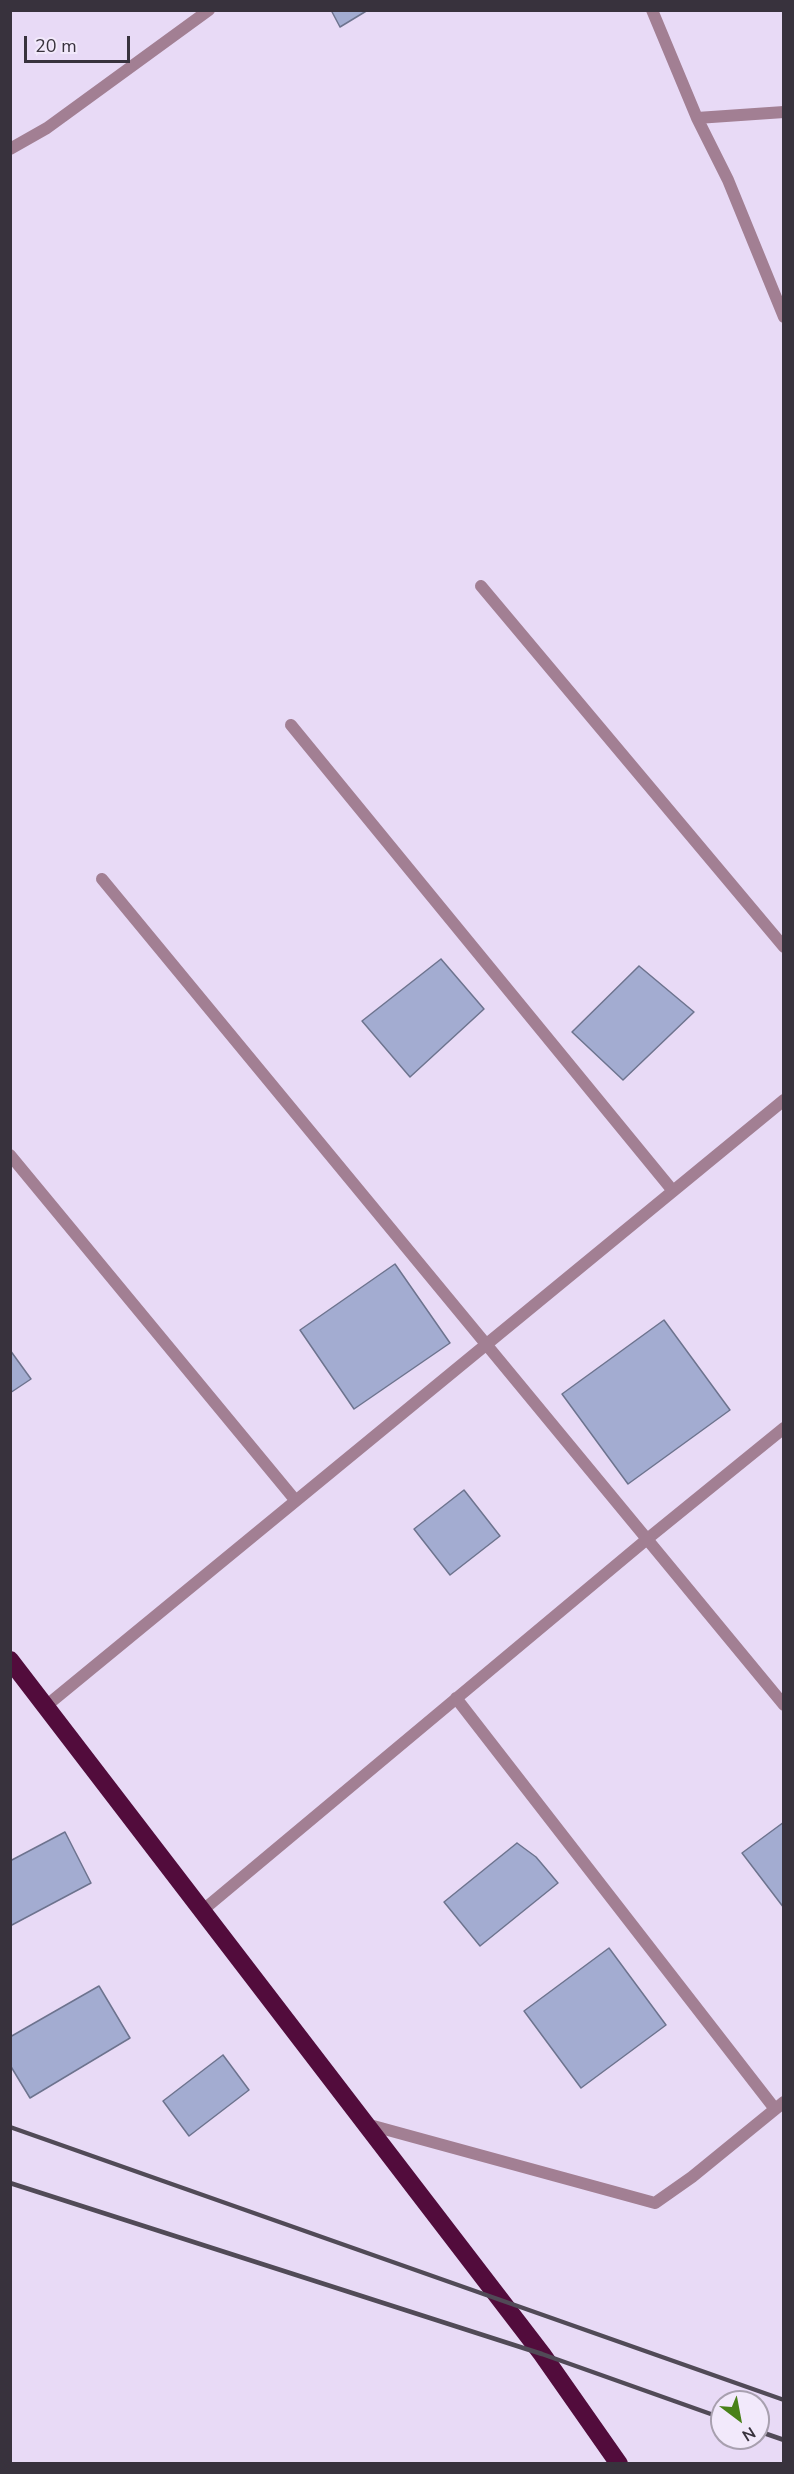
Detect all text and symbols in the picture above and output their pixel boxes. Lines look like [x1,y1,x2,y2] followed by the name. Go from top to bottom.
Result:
[27,24,134,62] scale bar
[35,34,77,58] text: 20 m
[710,2390,770,2450] north arrow
[738,2421,759,2446] text: N

